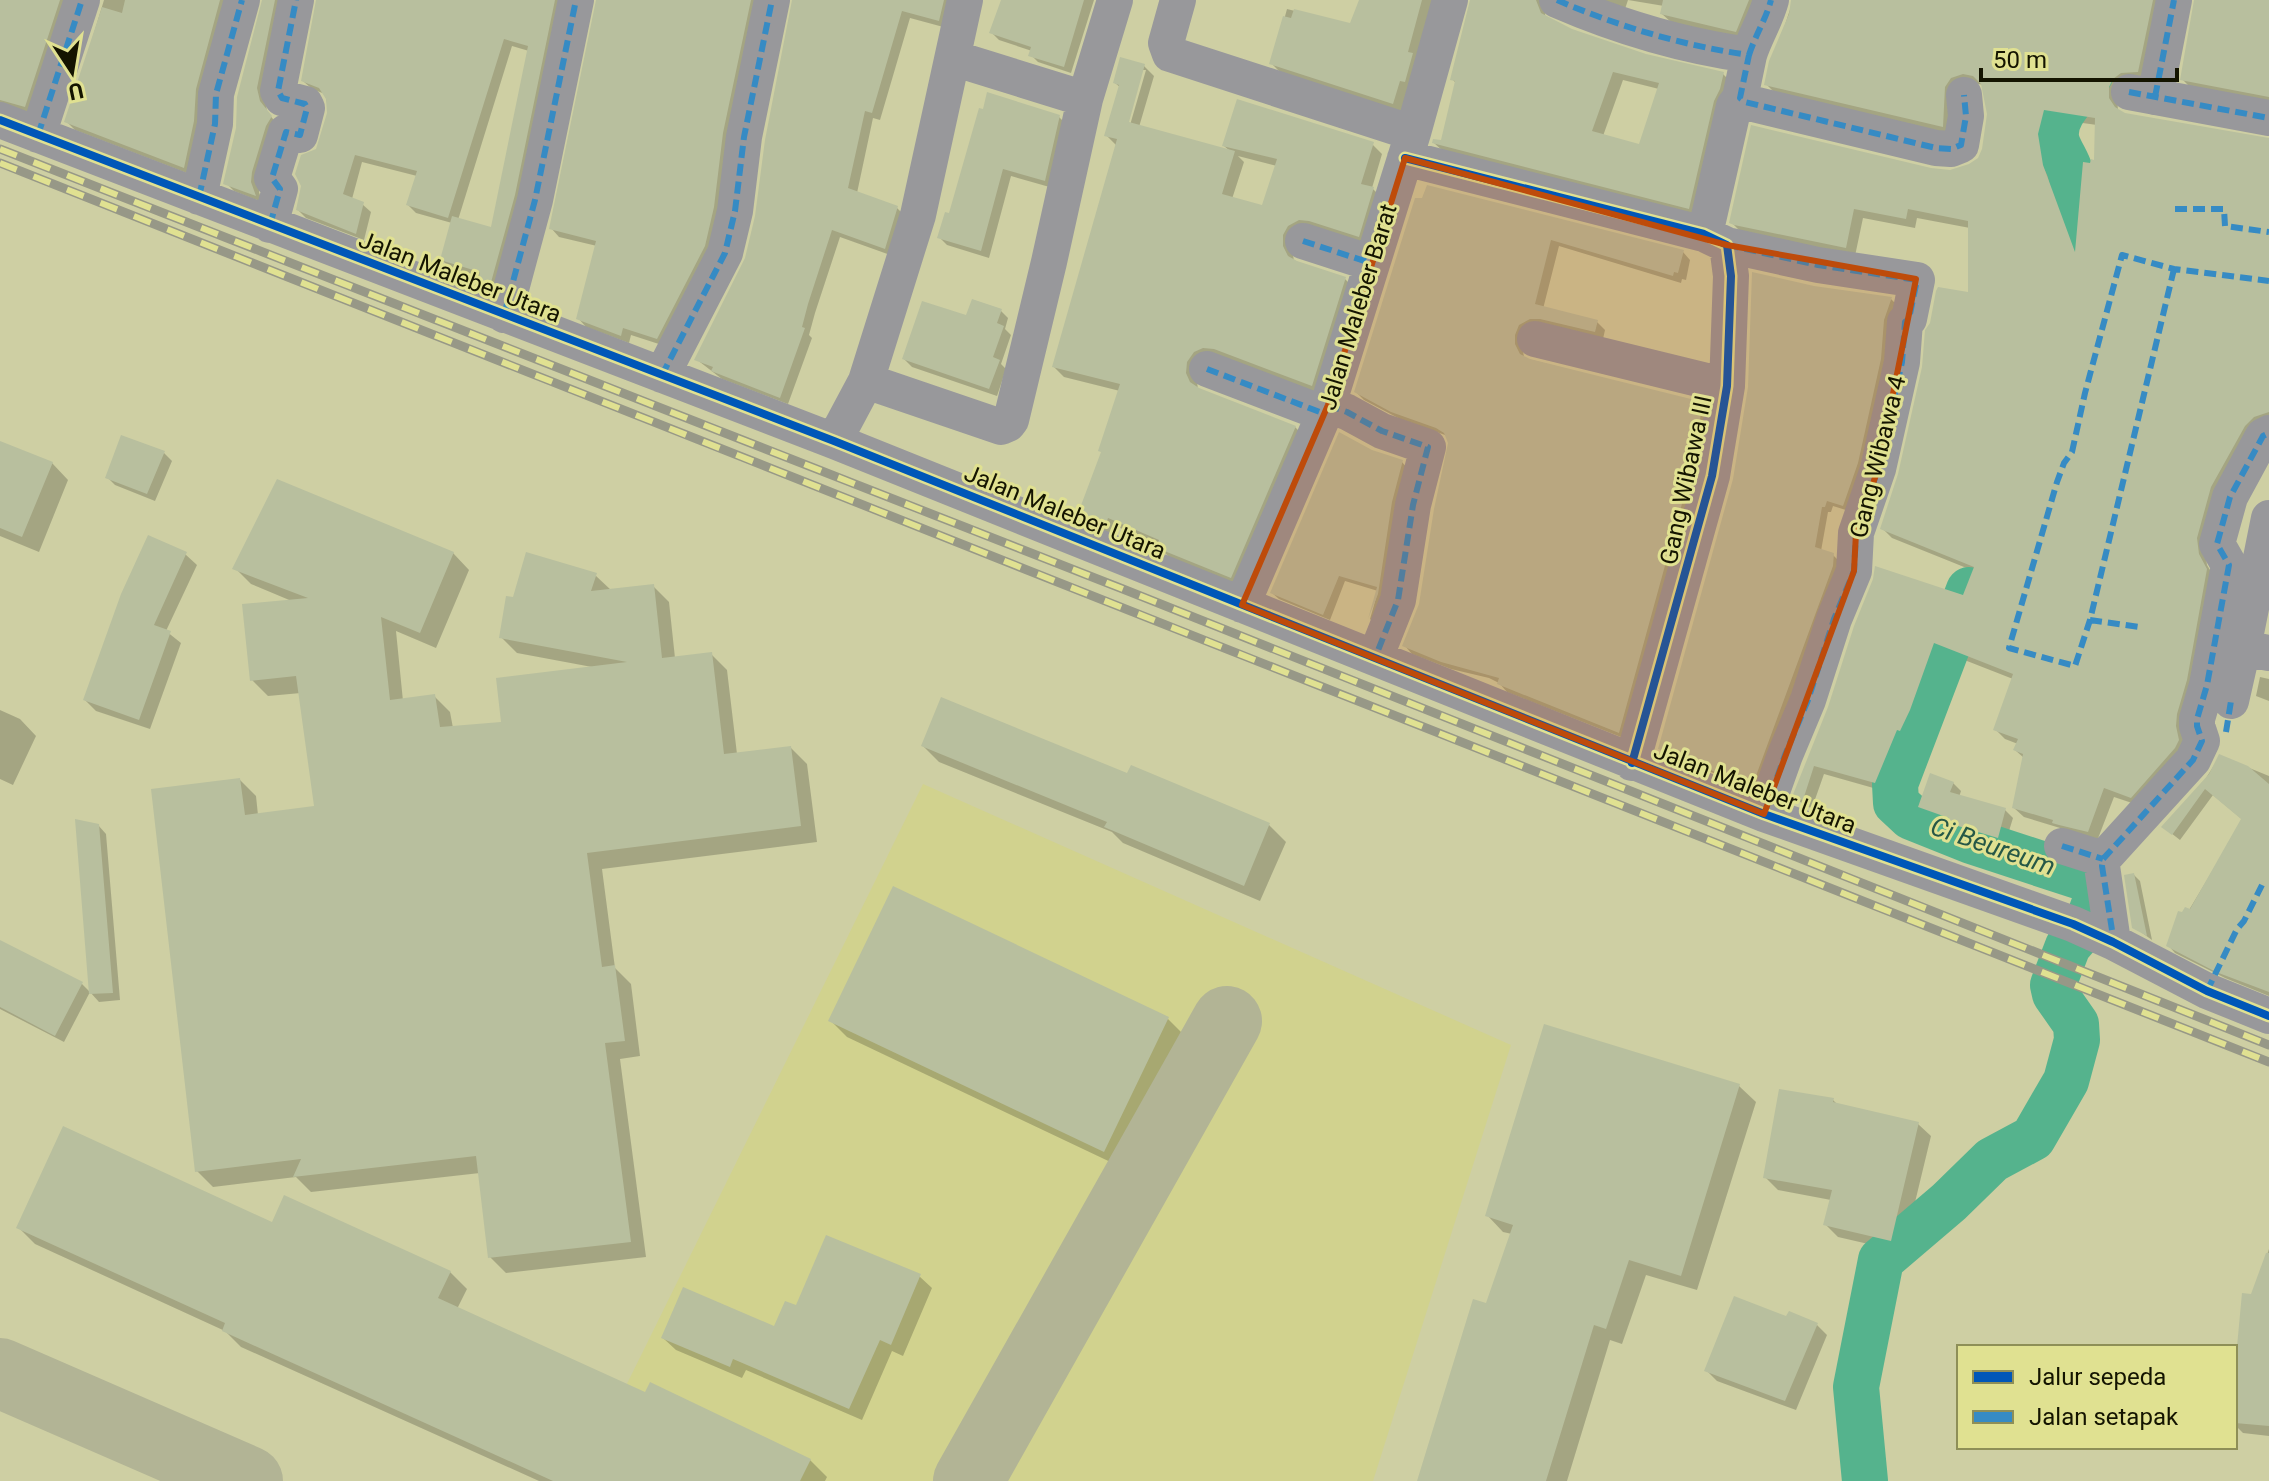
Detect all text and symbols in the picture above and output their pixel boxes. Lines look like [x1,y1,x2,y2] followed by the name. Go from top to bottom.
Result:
[32,32,112,112] north arrow
[1981,32,2177,82] scale bar
[1993,46,2047,74] text: 50 m
[66,77,86,105] text: U
[1313,201,1403,413] street label: Jalan Maleber Barat
[355,226,565,328] street label: Jalan Maleber Utara
[1844,373,1912,541] street label: Gang Wibawa 4
[1654,393,1718,567] street label: Gang Wibawa III
[960,459,1170,565] street label: Jalan Maleber Utara
[1650,737,1860,839] street label: Jalan Maleber Utara
[1927,811,2059,881] water label: Ci Beureum
[1957,1345,2237,1449] legend
[2029,1363,2166,1391] text: Jalur sepeda
[2029,1403,2179,1431] text: Jalan setapak

